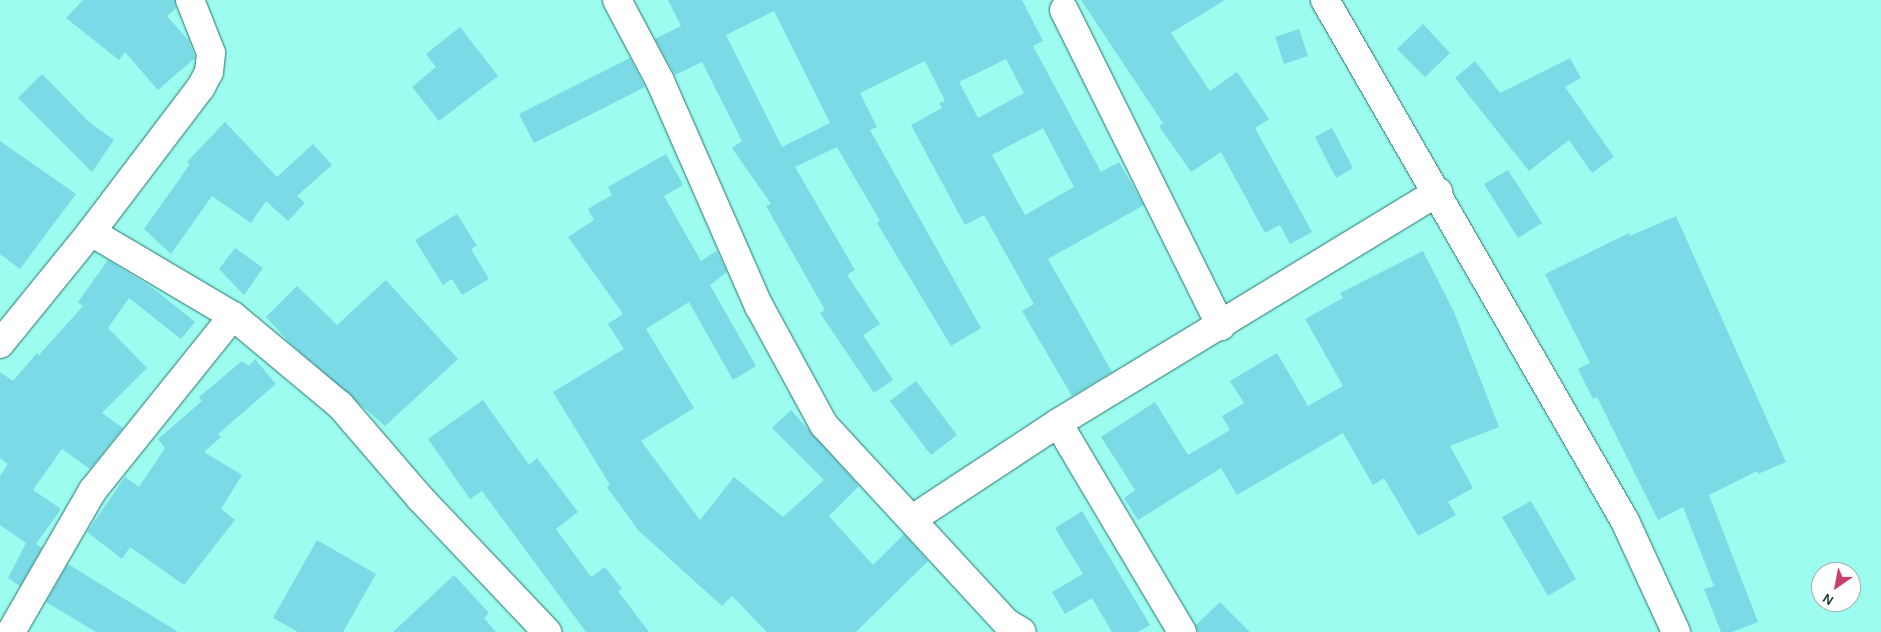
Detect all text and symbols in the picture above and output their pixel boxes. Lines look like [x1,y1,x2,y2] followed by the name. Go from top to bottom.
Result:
[1811,562,1861,612] north arrow
[1819,589,1837,609] text: N

